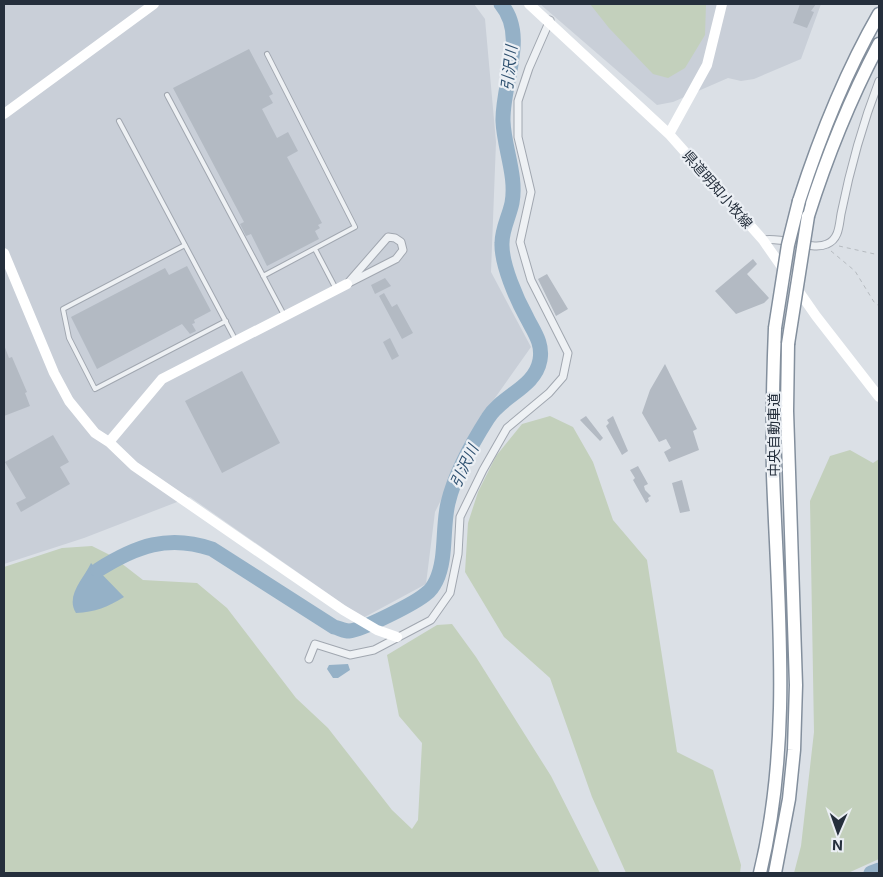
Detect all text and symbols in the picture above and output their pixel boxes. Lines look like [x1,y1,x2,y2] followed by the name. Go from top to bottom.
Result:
[497,43,521,91] water label: 引沢川
[679,146,757,232] street label: 県道明知小牧線
[765,393,782,477] street label: 中央自動車道
[446,440,483,490] water label: 引沢川
[813,807,863,857] north arrow
[832,837,843,854] text: N

